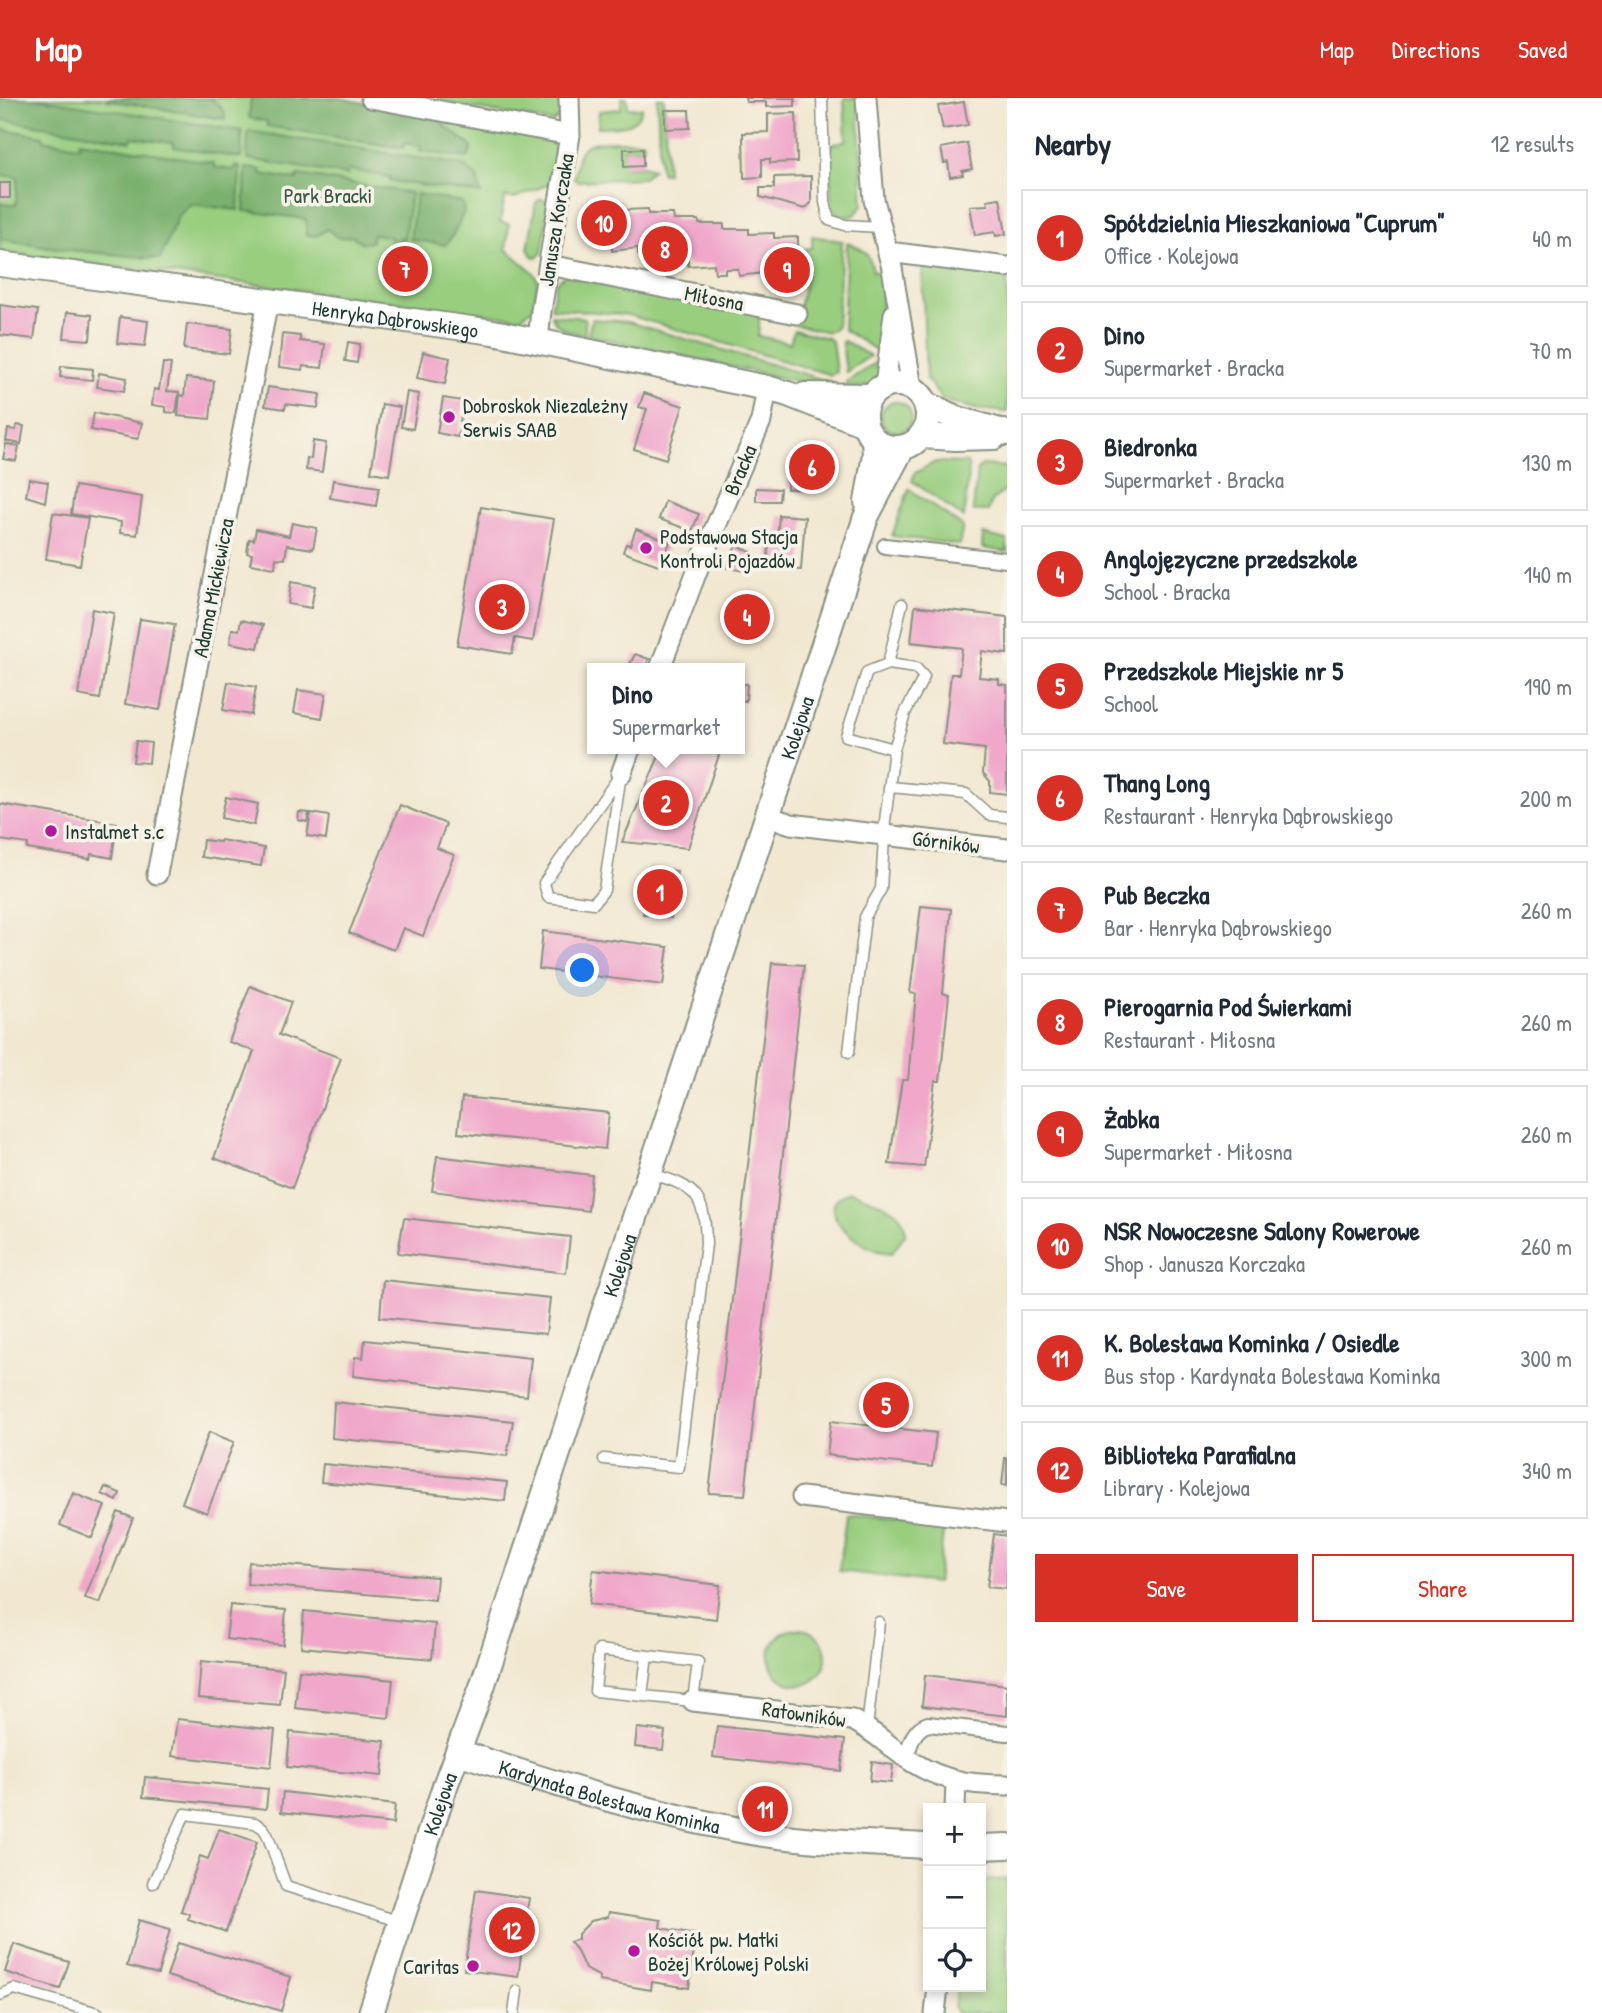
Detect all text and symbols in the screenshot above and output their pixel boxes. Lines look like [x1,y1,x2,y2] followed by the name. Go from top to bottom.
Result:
[35,27,82,71] text: Map
[1320,33,1354,65] text: Map
[1392,33,1480,65] text: Directions
[1518,33,1567,65] text: Saved
[1035,124,1111,164] text: Nearby
[1491,128,1574,159] text: 12 results
[531,152,581,288] street label: Janusza Korczaka
[284,181,372,210] park label: Park Bracki
[581,197,627,249] pin: 10
[1104,205,1445,240] text: Spółdzielnia Mieszkaniowa "Cuprum"
[642,223,688,275] pin: 8
[1056,223,1064,254] text: 1
[1532,223,1572,254] text: 40 m
[1104,240,1238,271] text: Office · Kolejowa
[382,243,428,295] pin: 7
[764,244,810,296] pin: 9
[682,278,746,318] street label: Miłosna
[310,293,480,344] street label: Henryka Dąbrowskiego
[1104,317,1144,352] text: Dino
[1055,335,1065,366] text: 2
[1529,335,1572,366] text: 70 m
[1104,352,1284,383] text: Supermarket · Bracka
[463,391,628,444] place label: Dobroskok Niezależny Serwis SAAB
[441,409,457,425] marker: Dobroskok Niezależny Serwis SAAB
[1104,429,1197,464] text: Biedronka
[716,440,764,500] street label: Bracka
[789,441,835,493] pin: 6
[1055,447,1065,478] text: 3
[1522,447,1572,478] text: 130 m
[1104,464,1284,495] text: Supermarket · Bracka
[185,516,241,660] street label: Adama Mickiewicza
[660,522,798,575] place label: Podstawowa Stacja Kontroli Pojazdów
[638,540,654,556] marker: Podstawowa Stacja Kontroli Pojazdów
[1104,541,1358,576] text: Anglojęzyczne przedszkole
[1056,559,1064,590] text: 4
[1524,559,1572,590] text: 140 m
[1104,576,1230,607] text: School · Bracka
[479,581,525,633] pin: 3
[724,591,770,643] pin: 4
[1104,653,1343,688] text: Przedszkole Miejskie nr 5
[587,663,745,754] popup
[1055,671,1065,702] text: 5
[1524,671,1572,702] text: 190 m
[612,676,653,711] text: Dino
[1104,688,1158,719] text: School
[773,692,820,763] street label: Kolejowa
[612,711,720,742] text: Supermarket
[1104,765,1210,800] text: Thang Long
[643,777,689,829] pin: 2
[1055,783,1065,814] text: 6
[1520,783,1572,814] text: 200 m
[1104,800,1393,831] text: Restaurant · Henryka Dąbrowskiego
[65,817,165,846] place label: Instalmet s.c
[43,823,59,839] marker: Instalmet s.c
[911,823,982,861] street label: Górników
[637,866,683,918] pin: 1
[1104,877,1209,912] text: Pub Beczka
[1054,895,1066,926] text: 7
[1521,895,1572,926] text: 260 m
[1104,912,1332,943] text: Bar · Henryka Dąbrowskiego
[565,953,599,987] your location
[1104,989,1352,1024] text: Pierogarnia Pod Świerkami
[1055,1007,1065,1038] text: 8
[1521,1007,1572,1038] text: 260 m
[1104,1024,1275,1055] text: Restaurant · Miłosna
[1104,1101,1159,1136] text: Żabka
[1056,1119,1064,1150] text: 9
[1521,1119,1572,1150] text: 260 m
[1104,1136,1292,1167] text: Supermarket · Miłosna
[1104,1213,1420,1248] text: NSR Nowoczesne Salony Rowerowe
[595,1230,643,1300] street label: Kolejowa
[1051,1231,1069,1262] text: 10
[1521,1231,1572,1262] text: 260 m
[1104,1248,1305,1279] text: Shop · Janusza Korczaka
[1104,1325,1400,1360] text: K. Bolesława Kominka / Osiedle
[1052,1343,1068,1374] text: 11
[1520,1343,1572,1374] text: 300 m
[1104,1360,1440,1391] text: Bus stop · Kardynała Bolesława Kominka
[863,1379,909,1431] pin: 5
[1104,1437,1296,1472] text: Biblioteka Parafialna
[1050,1455,1070,1486] text: 12
[1522,1455,1572,1486] text: 340 m
[1104,1472,1250,1503] text: Library · Kolejowa
[1035,1554,1298,1622] button: Save
[1312,1554,1574,1622] button: Share
[760,1694,848,1734] street label: Ratowników
[495,1752,723,1840] street label: Kardynała Bolesława Kominka
[415,1768,463,1839] street label: Kolejowa
[742,1783,788,1835] pin: 11
[923,1803,986,1992] map controls
[923,1803,986,1866] button: +
[923,1866,986,1929] button: −
[489,1904,535,1956] pin: 12
[648,1925,809,1978] place label: Kościół pw. Matki Bożej Królowej Polski
[923,1929,986,1992] button: locate
[626,1943,642,1959] marker: Kościół pw. Matki Bożej Królowej Polski
[403,1952,459,1981] place label: Caritas
[465,1958,481,1974] marker: Caritas

